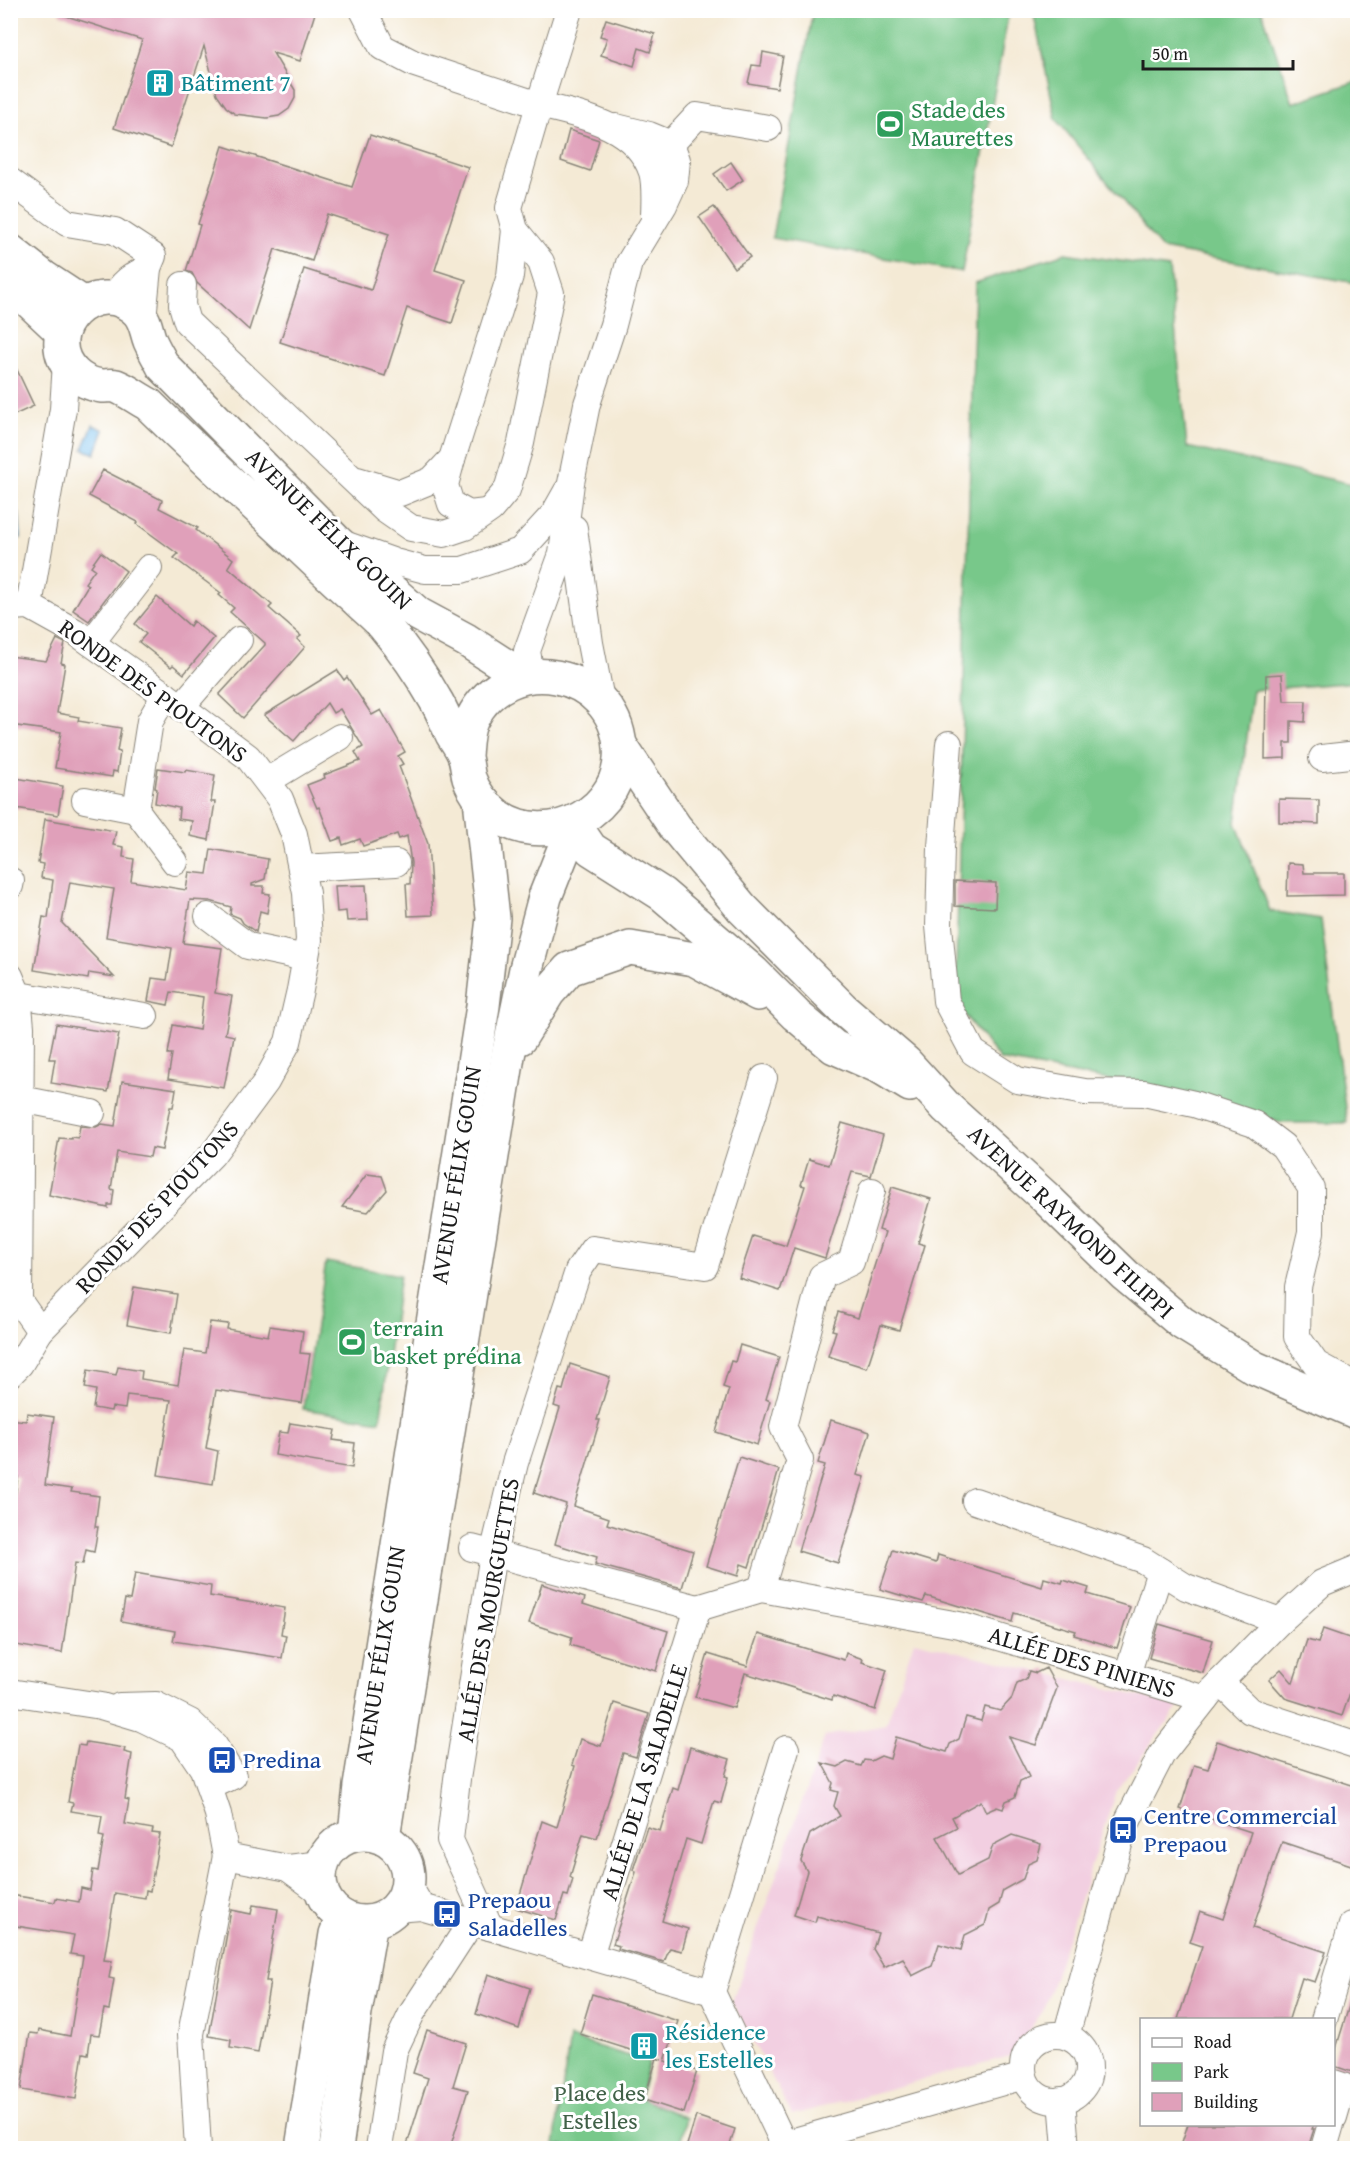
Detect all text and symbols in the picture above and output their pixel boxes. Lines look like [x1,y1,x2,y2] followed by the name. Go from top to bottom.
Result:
[1143,33,1293,71] scale bar
[1152,40,1188,67] text: 50 m
[181,65,291,100] place label: Bâtiment 7
[144,67,176,99] building icon: Bâtiment 7
[911,92,1014,155] place label: Stade des Maurettes
[874,108,906,140] sports icon: Stade des Maurettes
[238,440,421,618] street label: AVENUE FÉLIX GOUIN
[52,610,255,771] street label: RONDE DES PIOUTONS
[421,1063,490,1286] street label: AVENUE FÉLIX GOUIN
[67,1112,246,1301] street label: RONDE DES PIOUTONS
[960,1116,1182,1327] street label: AVENUE RAYMOND FILIPPI
[373,1310,522,1373] place label: terrain basket prédina
[336,1326,368,1358] sports icon: terrain basket prédina
[447,1475,528,1745] street label: ALLÉE DES MOURGUETTES
[345,1543,414,1766] street label: AVENUE FÉLIX GOUIN
[984,1616,1180,1707] street label: ALLÉE DES PINIENS
[591,1659,696,1905] street label: ALLÉE DE LA SALADELLE
[243,1742,322,1777] place label: Predina
[206,1744,238,1776] bus stop icon: Predina
[1144,1798,1337,1861] place label: Centre Commercial Prepaou
[1107,1814,1139,1846] bus stop icon: Centre Commercial Prepaou
[468,1882,567,1945] place label: Prepaou Saladelles
[431,1898,463,1930] bus stop icon: Prepaou Saladelles
[665,2014,773,2077] place label: Résidence les Estelles
[1140,2018,1335,2126] legend
[1194,2028,1232,2055] text: Road
[628,2030,660,2062] building icon: Résidence les Estelles
[1194,2058,1230,2085] text: Park
[554,2075,646,2138] park label: Place des Estelles
[1194,2088,1258,2115] text: Building

